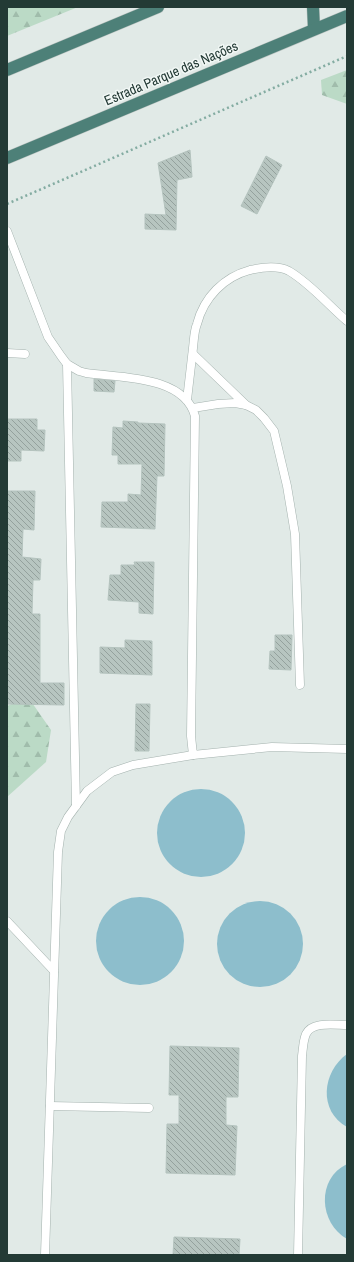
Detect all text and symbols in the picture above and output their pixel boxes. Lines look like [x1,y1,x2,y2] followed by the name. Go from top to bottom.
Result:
[101,37,241,109] street label: Estrada Parque das Nações

